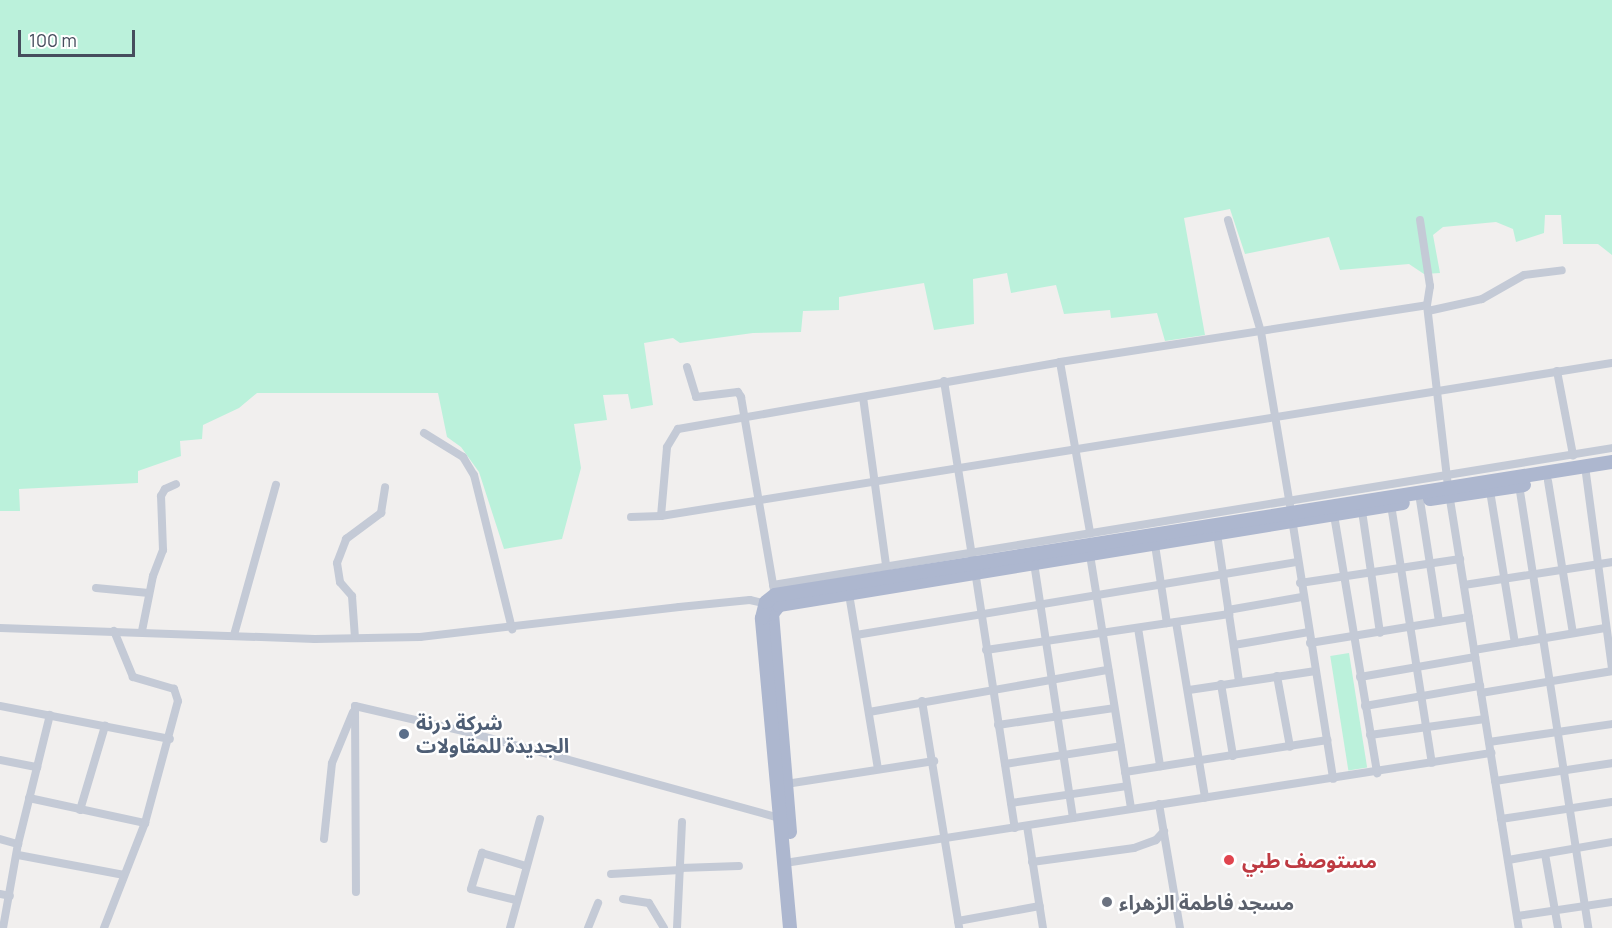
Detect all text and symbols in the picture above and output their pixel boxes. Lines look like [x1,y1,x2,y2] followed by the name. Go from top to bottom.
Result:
[21,18,138,56] scale bar
[29,28,77,52] text: 100 m
[416,710,569,757] place label: شركة درنة الجديدة للمقاولات
[397,727,411,741] marker: شركة درنة الجديدة للمقاولات
[1242,848,1377,872] place label: مستوصف طبي
[1220,851,1238,869] marker: مستوصف طبي
[1119,890,1294,914] place label: مسجد فاطمة الزهراء
[1100,895,1114,909] marker: مسجد فاطمة الزهراء

